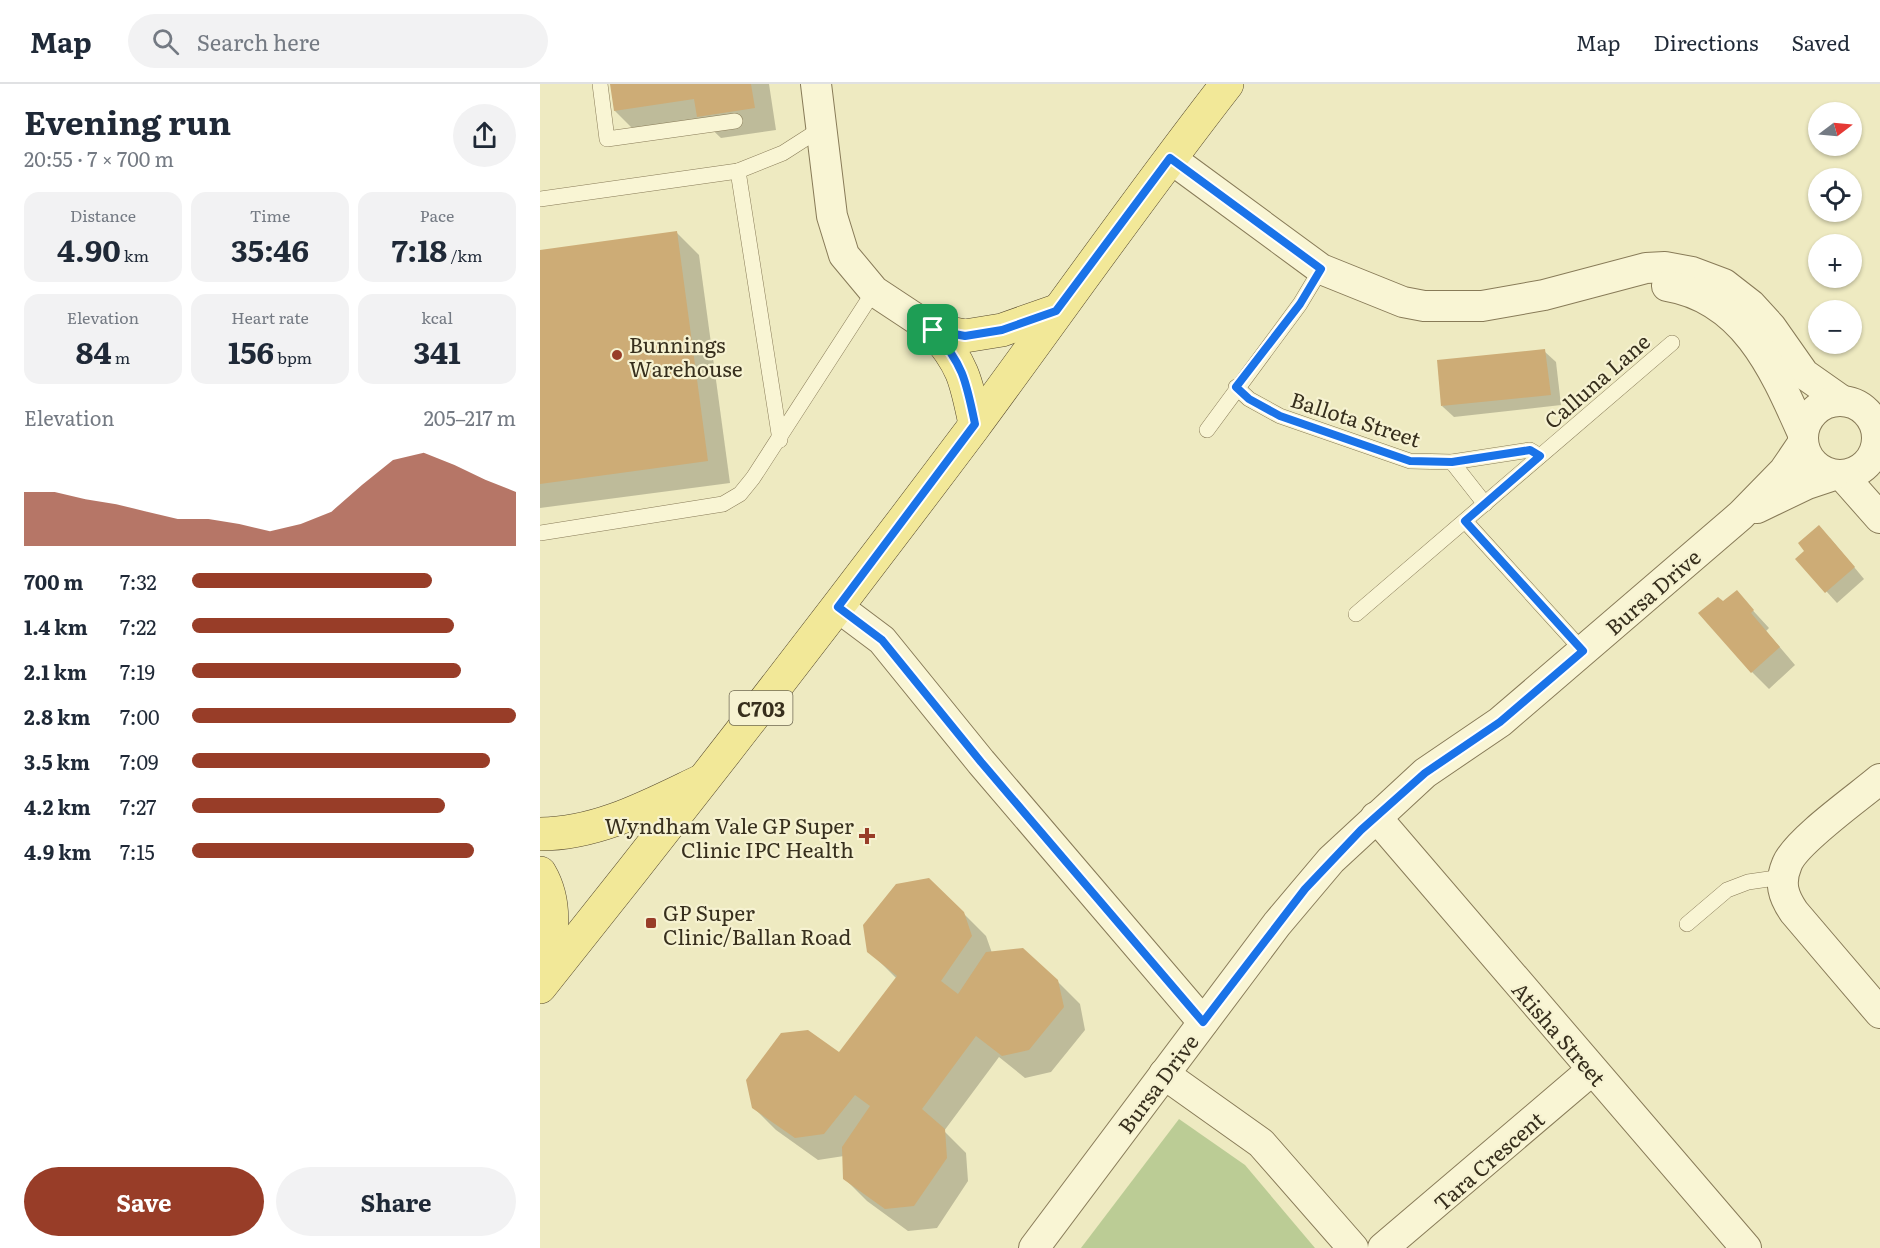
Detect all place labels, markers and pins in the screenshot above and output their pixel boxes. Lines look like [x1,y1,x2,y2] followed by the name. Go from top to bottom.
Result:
[907,304,958,355] pin
[629,328,743,383] place label: Bunnings Warehouse
[610,348,624,362] marker: Bunnings Warehouse
[604,809,854,864] place label: Wyndham Vale GP Super Clinic IPC Health
[858,827,876,845] marker: Wyndham Vale GP Super Clinic IPC Health
[663,896,851,951] place label: GP Super Clinic/Ballan Road
[644,916,658,930] marker: GP Super Clinic/Ballan Road

